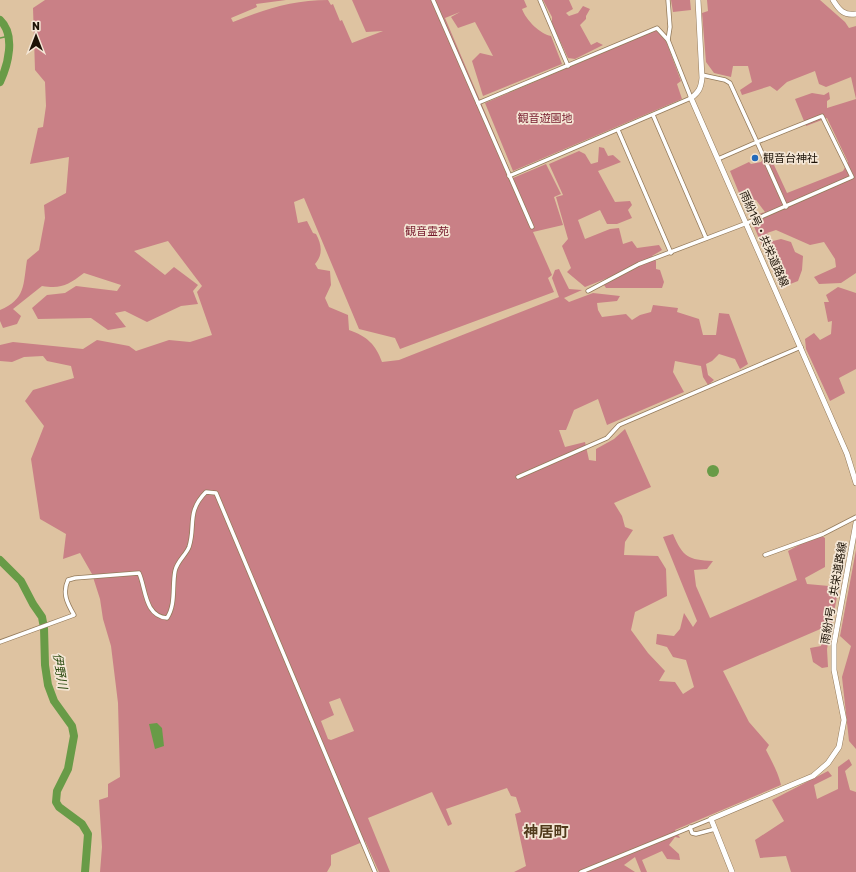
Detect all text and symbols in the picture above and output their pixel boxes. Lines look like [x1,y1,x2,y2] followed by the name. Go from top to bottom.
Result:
[16,16,56,56] north arrow
[32,20,40,33] text: N
[518,112,573,125] park label: 観音遊園地
[763,152,818,165] place label: 観音台神社
[750,153,760,163] marker: 観音台神社
[737,189,791,289] street label: 雨紛1号・共栄道路線
[405,225,449,238] park label: 観音霊苑
[819,541,849,645] street label: 雨紛1号・共栄道路線
[50,652,70,692] water label: 伊野川
[522,823,569,841] district label: 神居町

